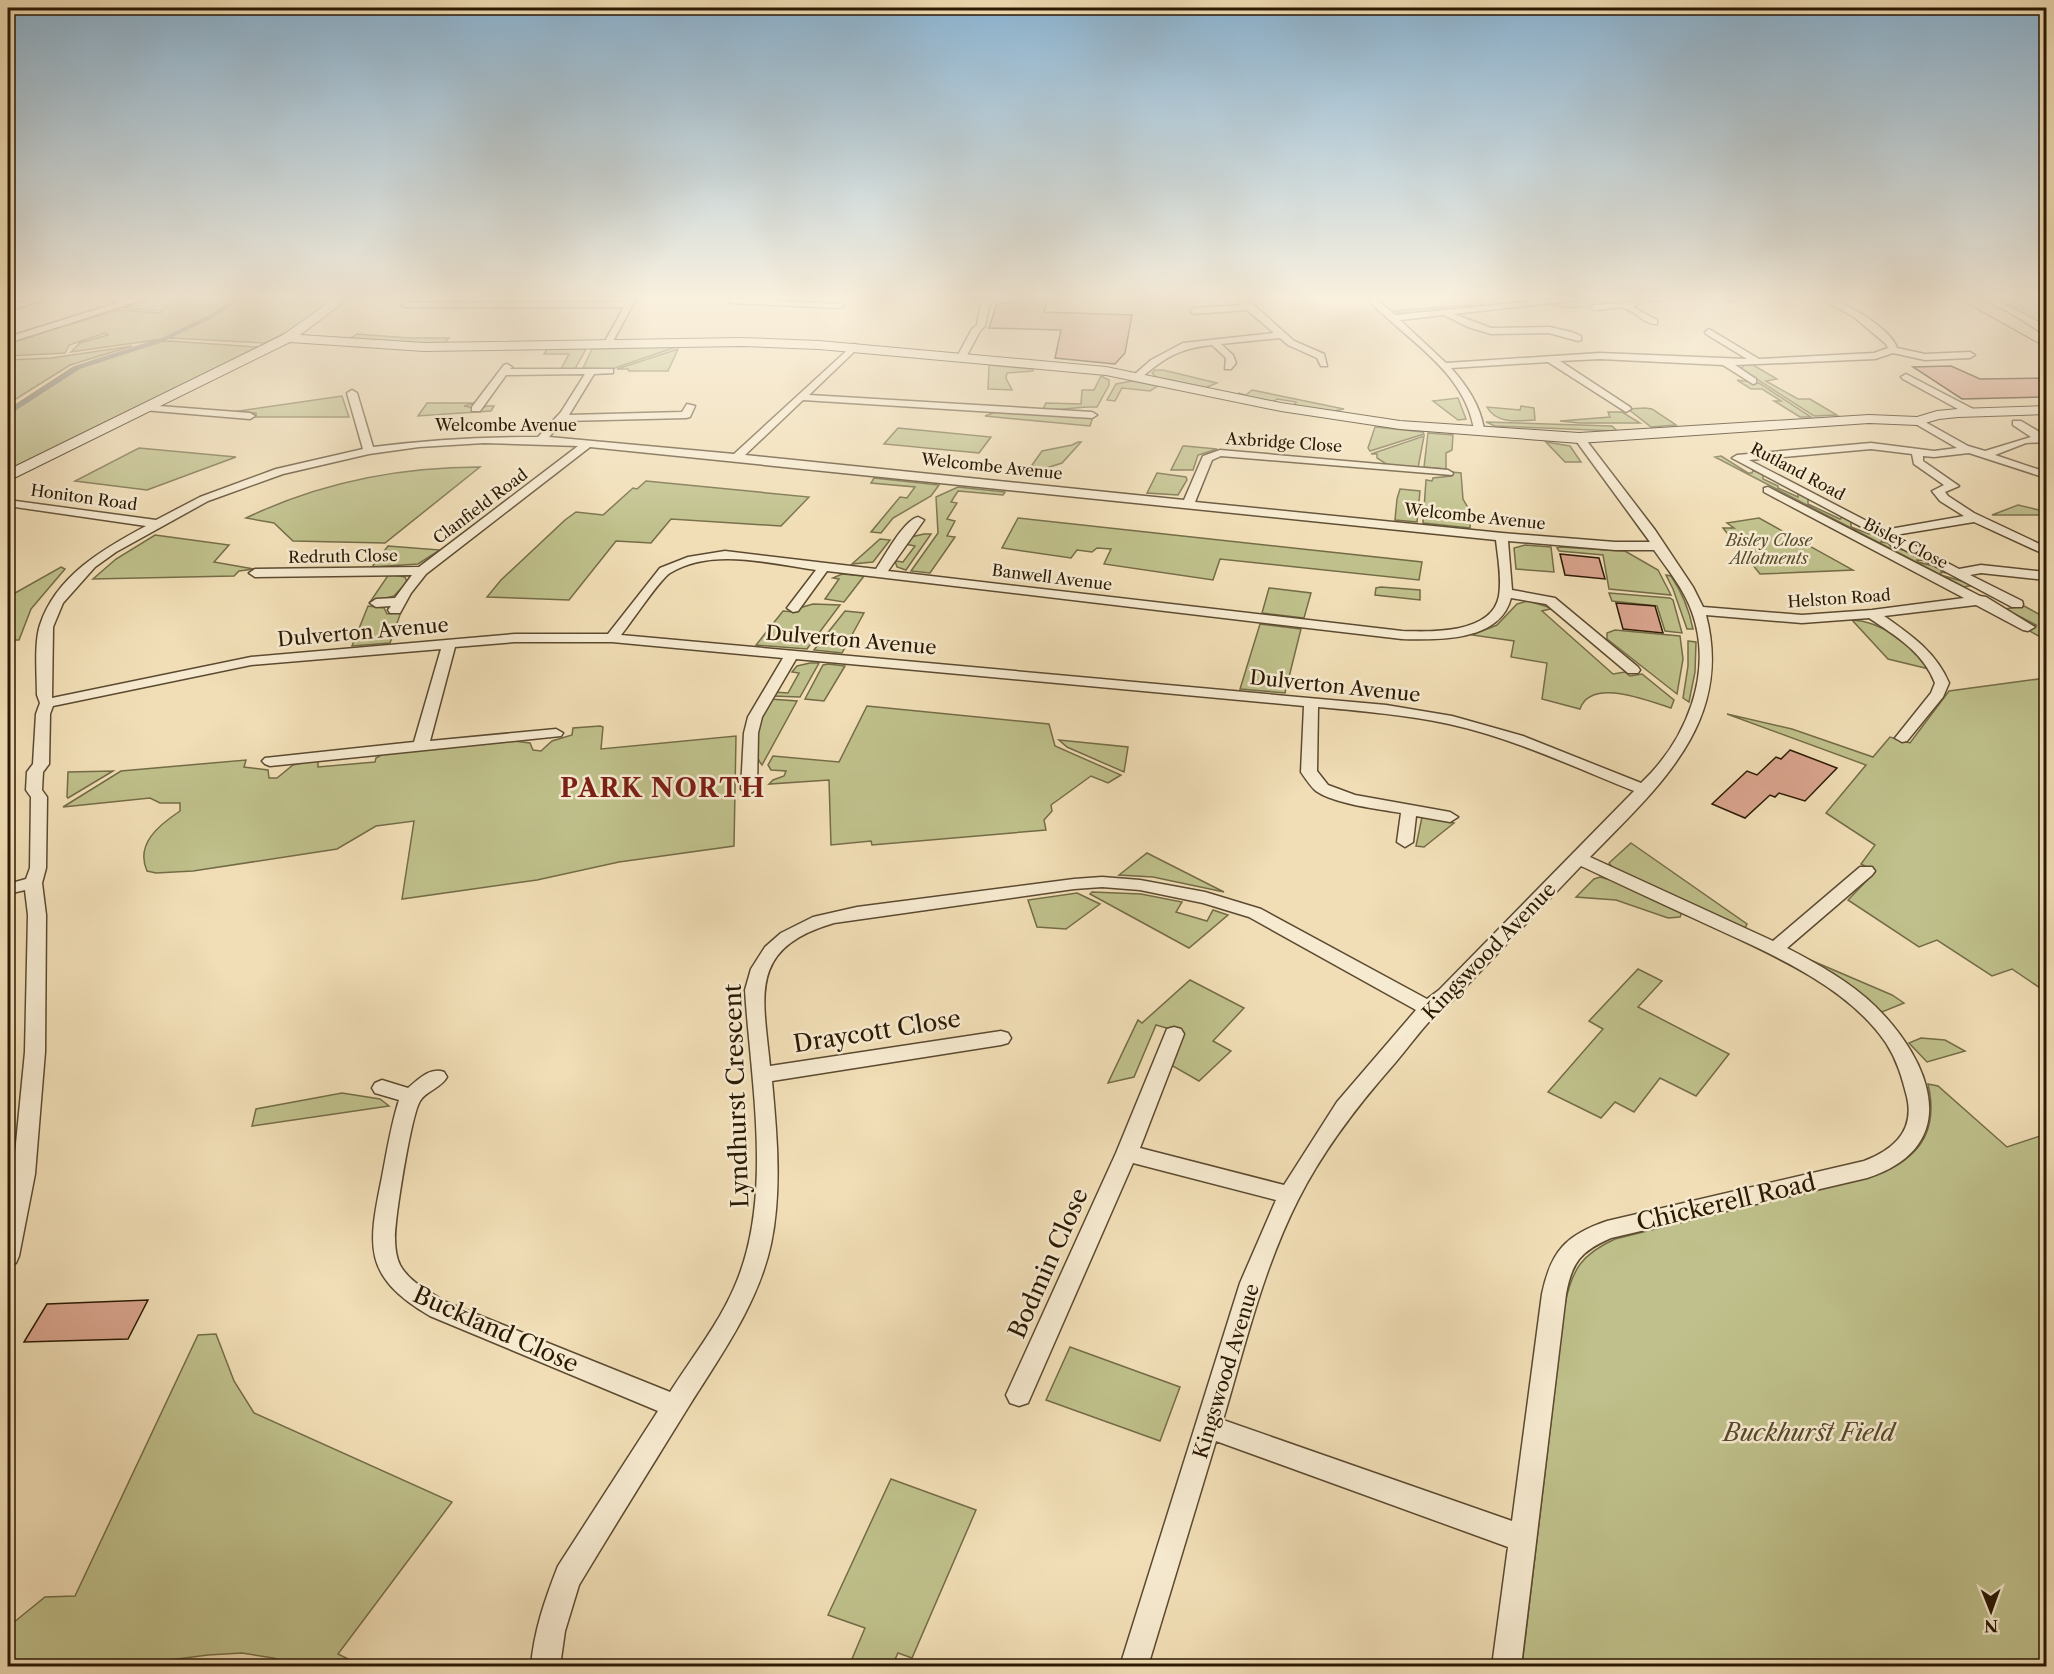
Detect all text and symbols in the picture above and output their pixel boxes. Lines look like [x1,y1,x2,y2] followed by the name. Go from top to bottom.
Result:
[434,415,577,435] street label: Welcombe Avenue
[1224,428,1343,456] street label: Axbridge Close
[1747,438,1849,504] street label: Rutland Road
[919,449,1064,483] street label: Welcombe Avenue
[429,464,531,548] street label: Clanfield Road
[29,480,139,514] street label: Honiton Road
[1402,499,1547,533] street label: Welcombe Avenue
[1861,513,1951,573] street label: Bisley Close
[1724,530,1813,568] park label: Bisley Close Allotments
[288,545,398,567] street label: Redruth Close
[991,560,1113,594] street label: Banwell Avenue
[1787,584,1891,612] street label: Helston Road
[276,613,450,651] street label: Dulverton Avenue
[764,621,938,659] street label: Dulverton Avenue
[1248,665,1422,707] street label: Dulverton Avenue
[560,772,766,804] district label: PARK NORTH
[1417,877,1561,1025] street label: Kingswood Avenue
[718,983,754,1209] street label: Lyndhurst Crescent
[791,1003,963,1059] street label: Draycott Close
[1634,1167,1819,1237] street label: Chickerell Road
[1002,1183,1094,1343] street label: Bodmin Close
[409,1280,583,1378] street label: Buckland Close
[1188,1281,1264,1461] street label: Kingswood Avenue
[1721,1418,1898,1447] park label: Buckhurst Field
[1961,1581,2021,1641] north arrow
[1984,1616,1998,1636] text: N

